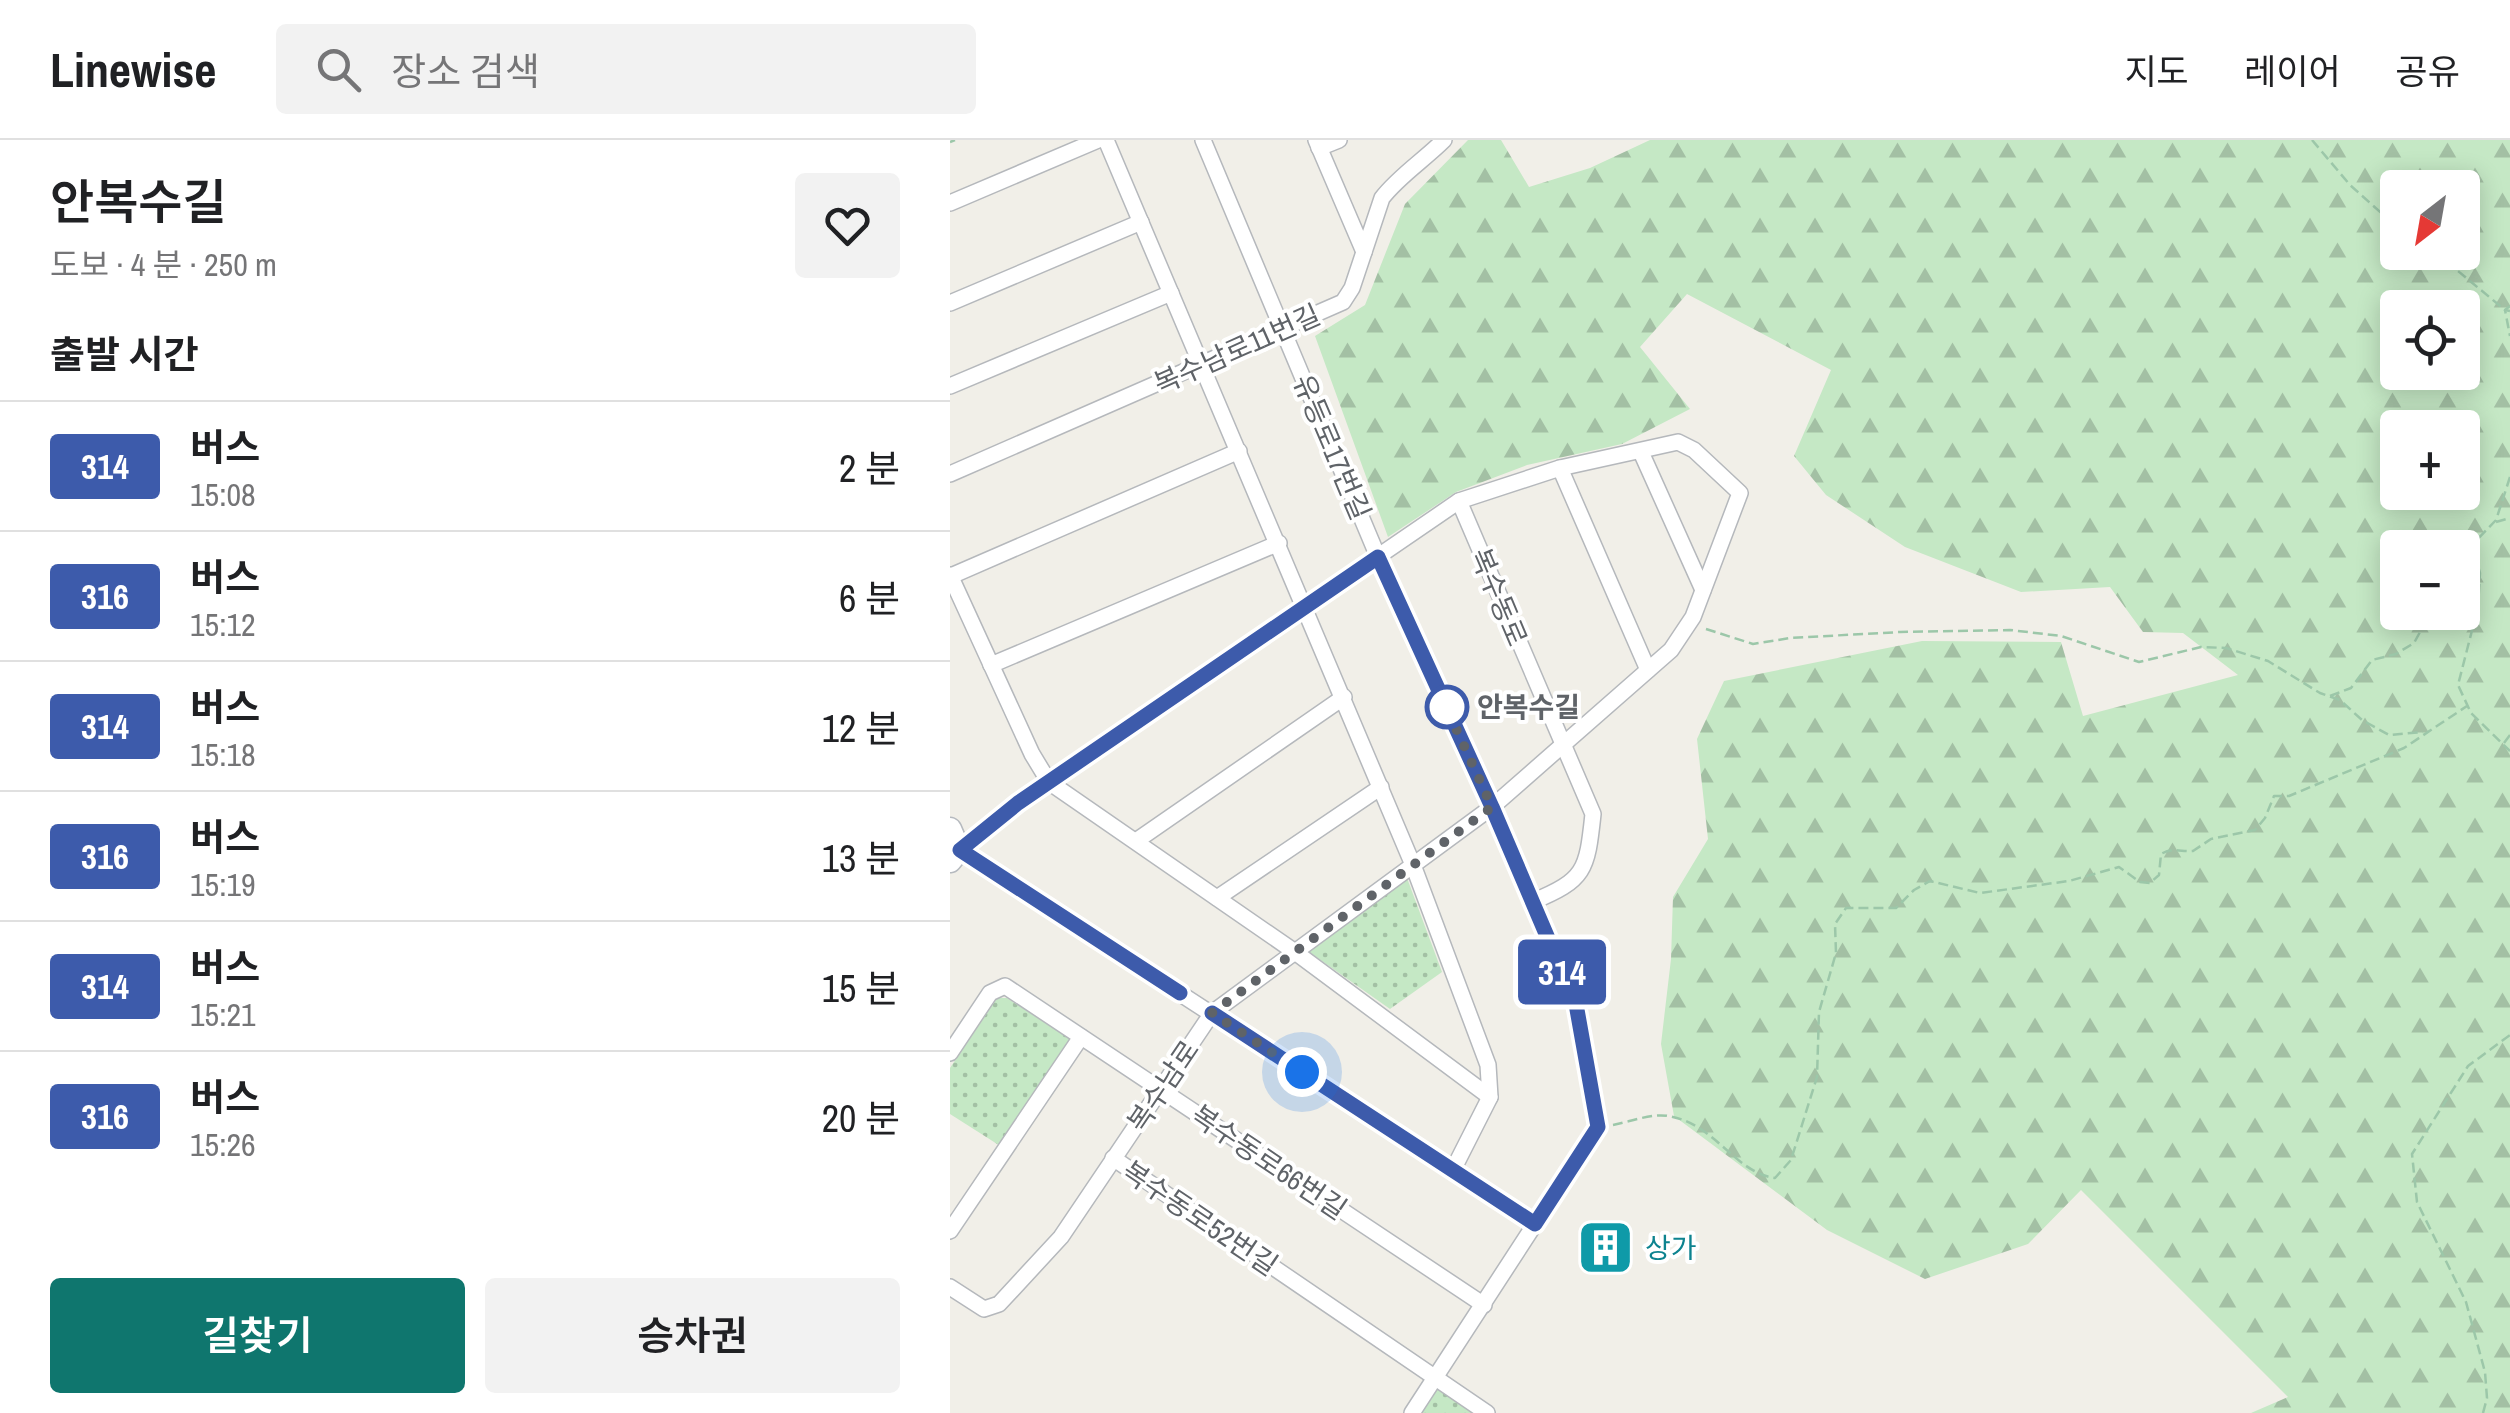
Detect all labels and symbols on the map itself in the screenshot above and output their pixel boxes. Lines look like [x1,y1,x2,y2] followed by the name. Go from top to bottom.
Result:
[2380,170,2480,270] north arrow
[1148,295,1326,403] street label: 복수남로11번길
[1284,369,1380,525] street label: 유등로17번길
[1461,542,1537,652] street label: 복수동로
[1426,686,1468,728] marker: 안복수길
[1477,688,1580,726] place label: 안복수길
[1504,940,1620,1004] line badge: 314
[1118,1033,1208,1139] street label: 복수남로
[1277,1047,1327,1097] your location
[1184,1096,1354,1228] street label: 복수동로66번길
[1115,1152,1285,1284] street label: 복수동로52번길
[1576,1218,1636,1278] building icon: 상가
[1645,1229,1697,1267] place label: 상가

